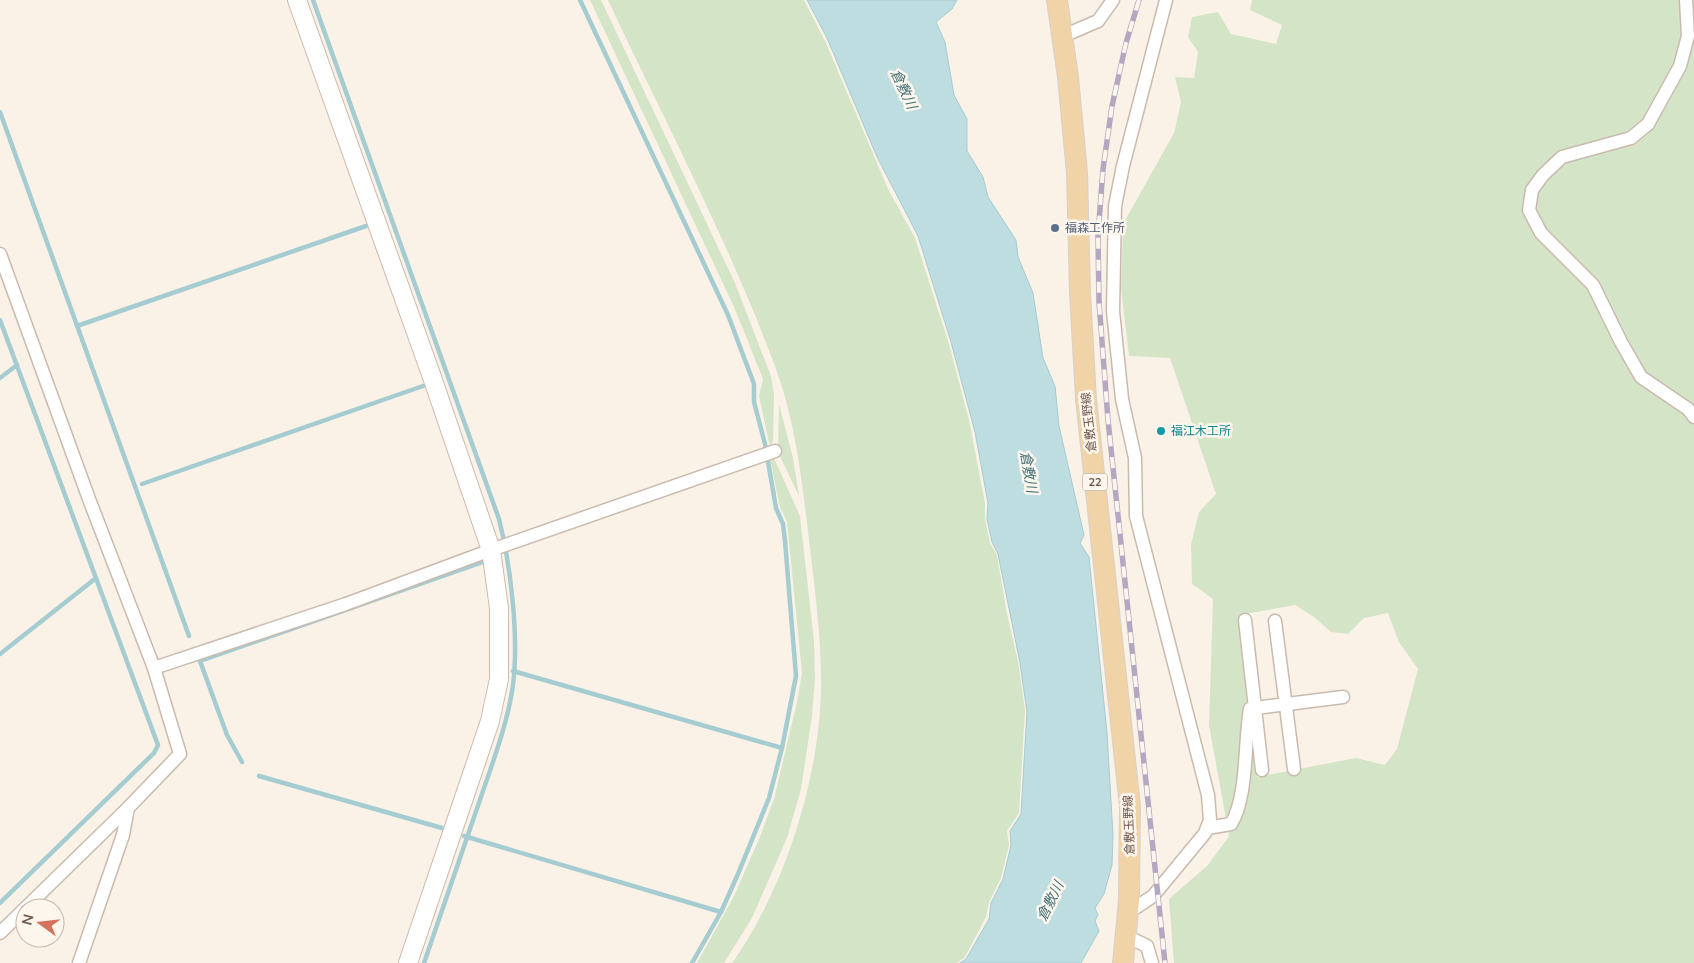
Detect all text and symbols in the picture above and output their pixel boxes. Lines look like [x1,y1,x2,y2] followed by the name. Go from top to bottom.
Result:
[887,66,922,114] water label: 倉敷川
[1065,220,1125,235] place label: 福森工作所
[1049,222,1061,234] marker: 福森工作所
[1078,391,1099,453] street label: 倉敷玉野線
[1171,423,1231,438] place label: 福江木工所
[1155,425,1167,437] marker: 福江木工所
[1016,450,1042,496] water label: 倉敷川
[1082,474,1108,491] road number: 22
[1120,795,1137,855] street label: 倉敷玉野線
[1033,876,1068,924] water label: 倉敷川
[15,898,65,948] north arrow
[17,912,38,927] text: N

